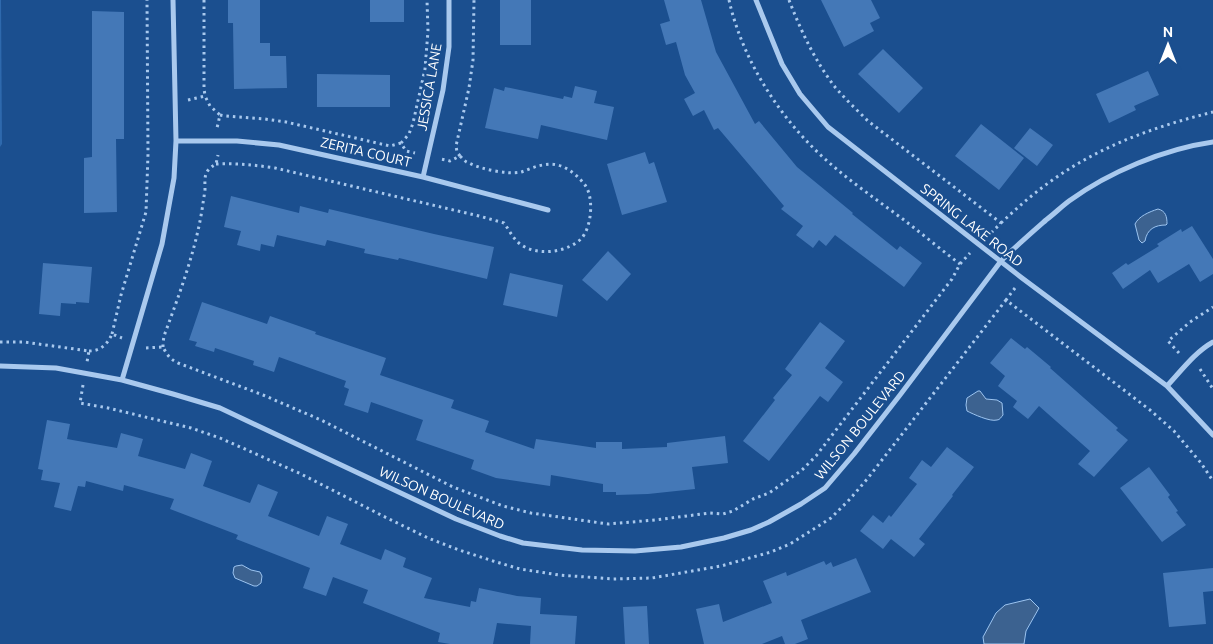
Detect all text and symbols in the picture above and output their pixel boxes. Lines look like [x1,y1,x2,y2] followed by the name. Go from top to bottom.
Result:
[1143,20,1193,70] north arrow
[1163,24,1173,40] text: N
[413,42,445,132] street label: JESSICA LANE
[319,134,413,170] street label: ZERITA COURT
[918,180,1026,270] street label: SPRING LAKE ROAD
[811,367,909,483] street label: WILSON BOULEVARD
[377,463,507,533] street label: WILSON BOULEVARD

